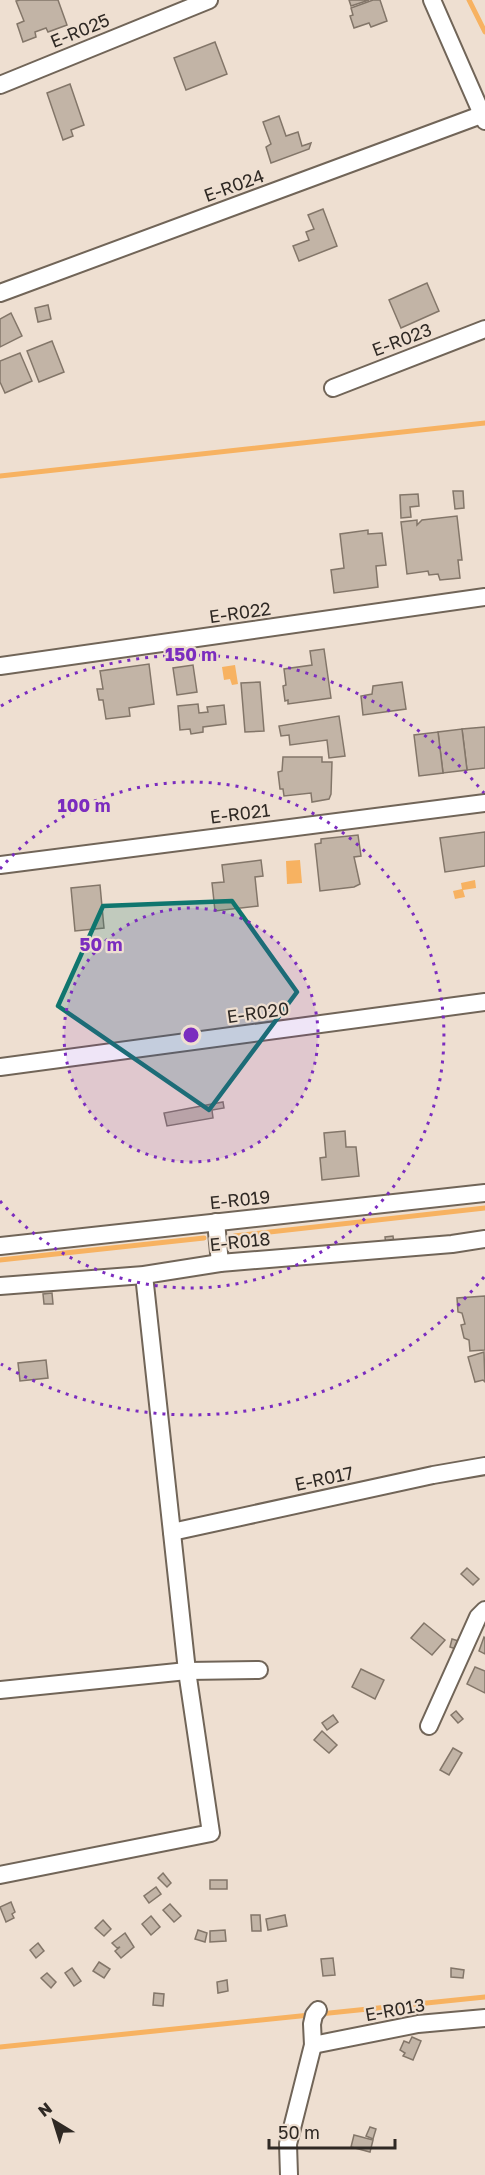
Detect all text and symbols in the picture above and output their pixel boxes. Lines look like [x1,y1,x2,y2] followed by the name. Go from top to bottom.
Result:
[47,8,113,52] street label: E-R025
[200,164,267,206] street label: E-R024
[369,318,435,360] street label: E-R023
[208,597,272,627] street label: E-R022
[165,643,217,665] text: 150 m
[58,794,110,816] text: 100 m
[209,798,271,828] street label: E-R021
[80,933,122,955] text: 50 m
[225,997,291,1027] street label: E-R020
[181,1025,201,1045] centre of rings
[208,1185,271,1213] street label: E-R019
[208,1227,271,1255] street label: E-R018
[292,1461,355,1495] street label: E-R017
[363,1993,427,2025] street label: E-R013
[24,2091,84,2151] north arrow
[34,2098,56,2121] text: N
[269,2112,395,2150] scale bar
[278,2121,320,2143] text: 50 m

